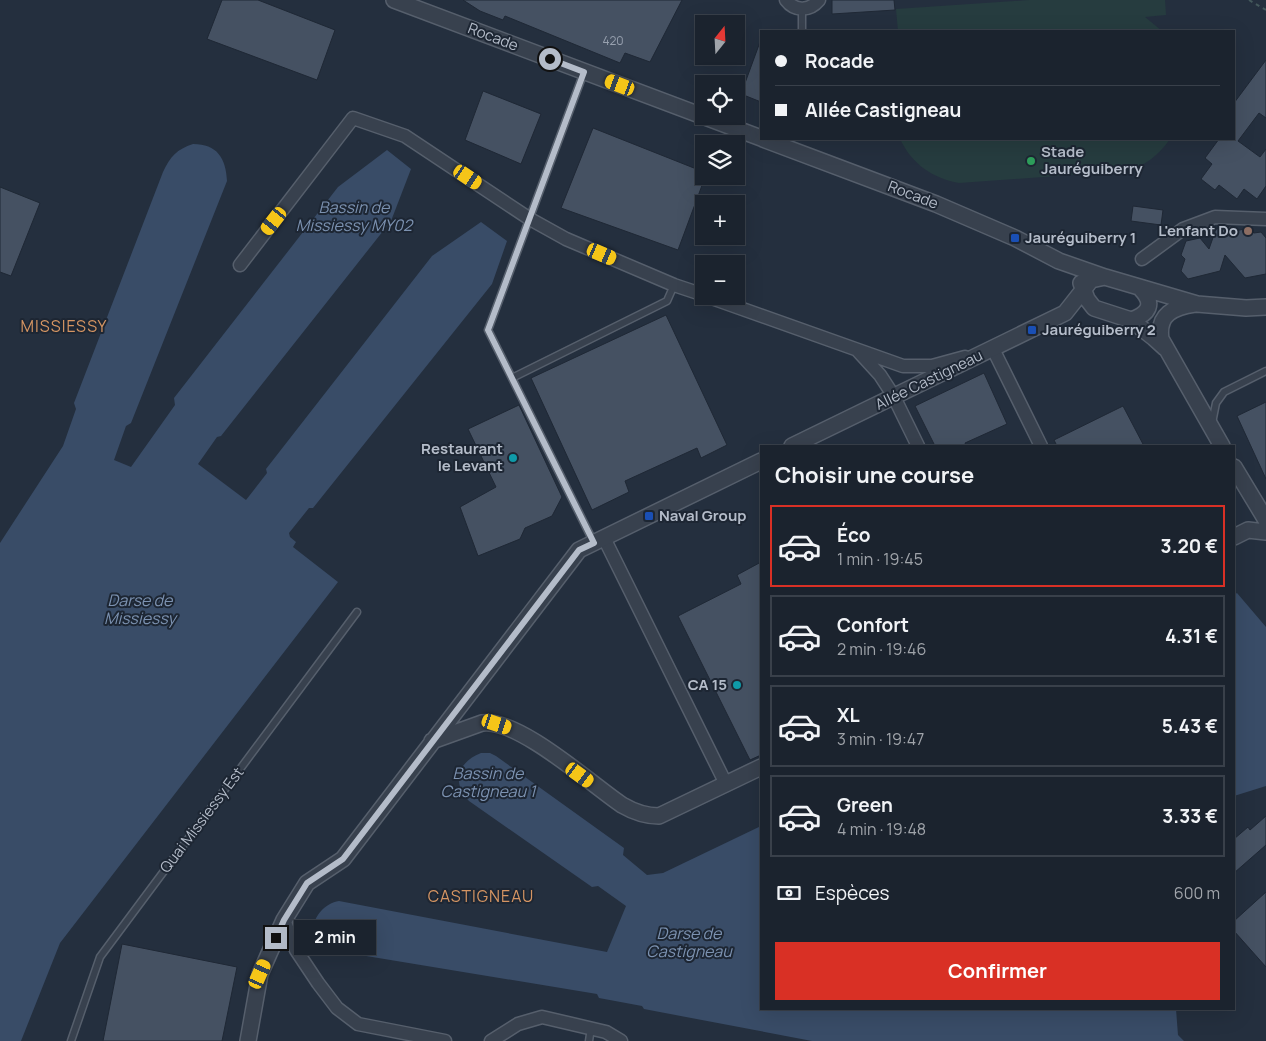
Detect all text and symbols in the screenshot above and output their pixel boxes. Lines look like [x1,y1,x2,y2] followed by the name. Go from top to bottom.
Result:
[695,15,745,65] north arrow
[695,15,745,305] map controls
[465,17,522,56] street label: Rocade
[602,32,624,49] house number: 420
[539,48,561,70] route start
[805,48,874,74] text: Rocade
[603,73,636,97] car
[695,75,745,125] button: locate
[805,97,961,123] text: Allée Castigneau
[695,135,745,185] button: layers
[1041,141,1143,179] place label: Stade Jauréguiberry
[1025,155,1037,167] marker: Stade Jauréguiberry
[451,162,484,192] car
[885,175,942,214] street label: Rocade
[695,195,745,245] button: +
[296,196,414,236] water label: Bassin de Missiessy MY02
[258,205,289,237] car
[1158,220,1238,241] place label: L'enfant Do
[1242,225,1254,237] marker: L'enfant Do
[1025,227,1136,248] place label: Jauréguiberry 1
[1009,232,1021,244] marker: Jauréguiberry 1
[585,241,618,267] car
[695,255,745,305] button: −
[21,315,107,337] district label: MISSIESSY
[1042,319,1156,340] place label: Jauréguiberry 2
[1026,324,1038,336] marker: Jauréguiberry 2
[872,344,986,415] street label: Allée Castigneau
[421,438,503,476] place label: Restaurant le Levant
[507,452,519,464] marker: Restaurant le Levant
[775,460,974,490] text: Choisir une course
[659,505,747,526] place label: Naval Group
[643,510,655,522] marker: Naval Group
[837,522,871,548] text: Éco
[777,524,822,569] icon: car
[1161,533,1218,559] text: 3.20 €
[837,548,923,570] text: 1 min · 19:45
[104,589,179,629] water label: Darse de Missiessy
[837,612,909,638] text: Confort
[777,614,822,659] icon: car
[1165,623,1218,649] text: 4.31 €
[837,638,926,660] text: 2 min · 19:46
[688,674,727,695] place label: CA 15
[731,679,743,691] marker: CA 15
[837,702,860,728] text: XL
[777,704,822,749] icon: car
[480,712,513,736] car
[1162,713,1218,739] text: 5.43 €
[837,728,924,750] text: 3 min · 19:47
[563,760,596,790] car
[155,762,248,877] street label: Quai Missiessy Est
[441,762,537,802] water label: Bassin de Castigneau 1
[837,792,893,818] text: Green
[777,794,822,839] icon: car
[1162,803,1218,829] text: 3.33 €
[837,818,926,840] text: 4 min · 19:48
[775,879,803,907] icon: cash
[815,880,889,906] text: Espèces
[1174,882,1220,904] text: 600 m
[428,885,534,907] district label: CASTIGNEAU
[294,920,376,956] callout: 2 min
[646,922,733,962] water label: Darse de Castigneau
[314,926,356,948] text: 2 min
[265,927,287,949] route end
[775,942,1220,1000] button: Confirmer
[247,957,272,991] car

